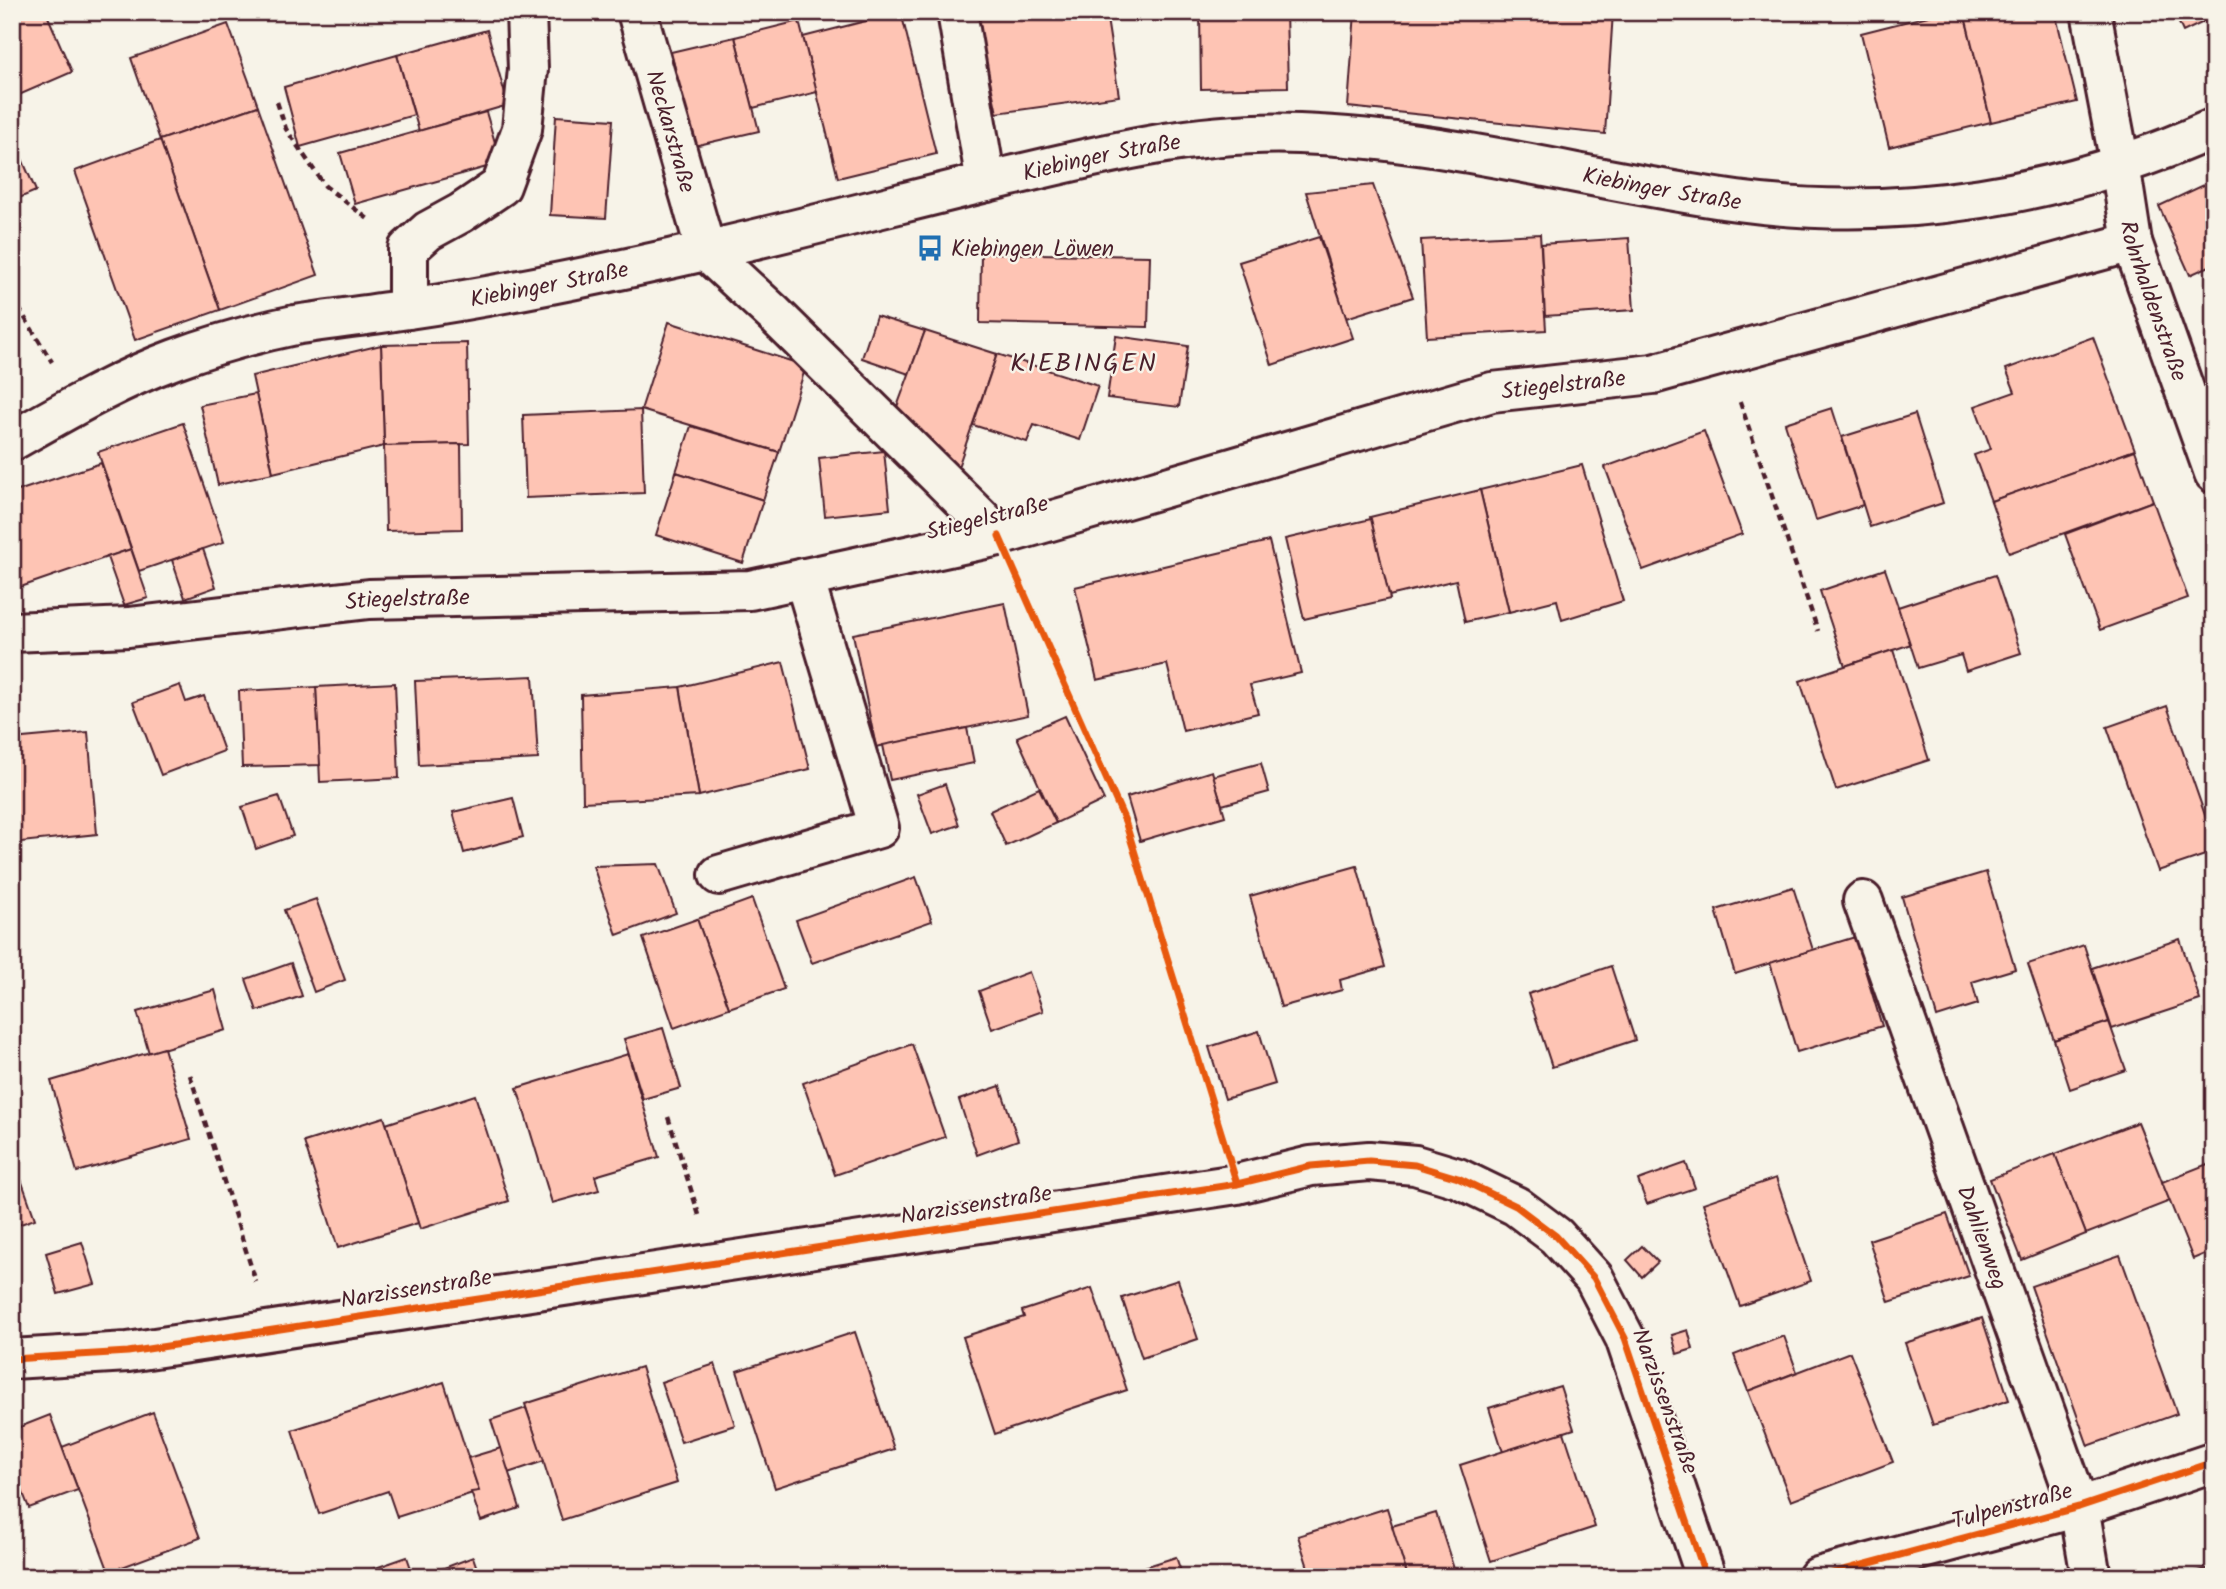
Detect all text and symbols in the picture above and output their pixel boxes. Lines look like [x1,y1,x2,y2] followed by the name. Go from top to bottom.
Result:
[635,66,704,197] street label: Neckarstraße
[1019,125,1183,193] street label: Kiebinger Straße
[1579,159,1744,221] street label: Kiebinger Straße
[2109,218,2196,386] street label: Rohrhaldenstraße
[951,232,1114,268] place label: Kiebingen Löwen
[915,233,945,263] bus stop icon: Kiebingen Löwen
[467,252,632,319] street label: Kiebinger Straße
[1010,343,1158,385] district label: KIEBINGEN
[1499,361,1628,411] street label: Stiegelstraße
[923,486,1052,551] street label: Stiegelstraße
[343,581,470,622] street label: Stiegelstraße
[898,1176,1055,1236] street label: Narzissenstraße
[1946,1181,2016,1295] street label: Dahlienweg
[338,1260,495,1320] street label: Narzissenstraße
[1621,1324,1707,1480] street label: Narzissenstraße
[1948,1474,2077,1540] street label: Tulpenstraße

